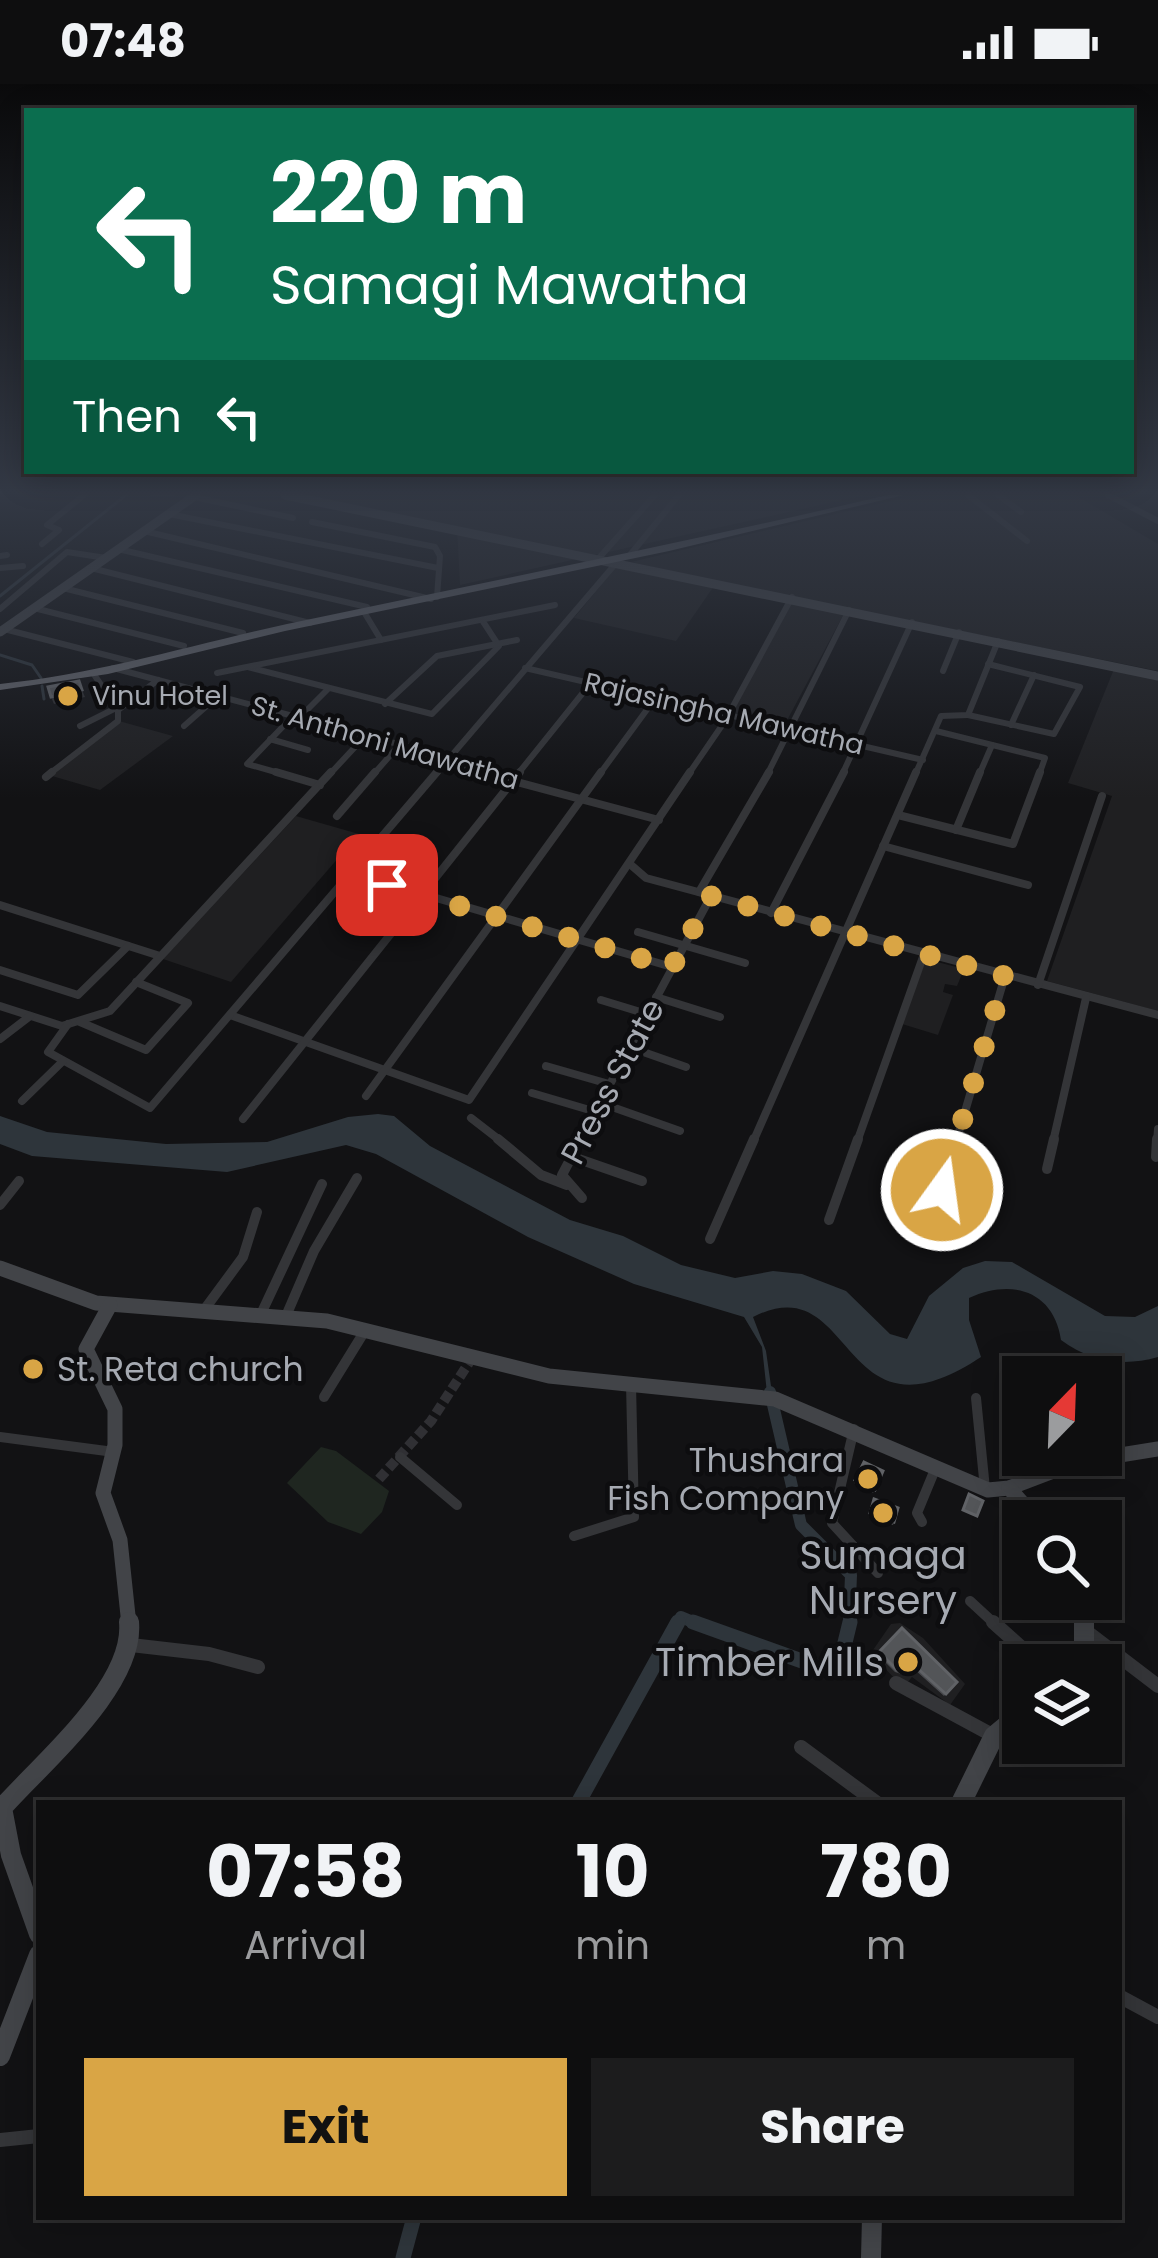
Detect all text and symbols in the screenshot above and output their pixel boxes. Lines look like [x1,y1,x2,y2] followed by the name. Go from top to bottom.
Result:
[60,10,186,73] text: 07:48
[270,135,527,252] text: 220 m
[72,156,228,312] icon: left
[270,247,749,323] text: Samagi Mawatha
[206,384,272,450] icon: left
[72,385,182,448] text: Then
[581,663,868,764] street label: Rajasingha Mawatha
[92,677,228,714] place label: Vinu Hotel
[55,683,81,709] marker: Vinu Hotel
[247,687,523,798] street label: St. Anthoni Mawatha
[336,834,438,936] pin
[354,852,420,918] icon: arrive
[549,990,676,1172] street label: Press State
[879,1127,1005,1253] position arrow
[57,1346,304,1393] place label: St. Reta church
[20,1356,46,1382] marker: St. Reta church
[1002,1356,1122,1476] north arrow
[1002,1356,1122,1764] map controls
[607,1437,844,1522] place label: Thushara Fish Company
[855,1466,881,1492] marker: Thushara Fish Company
[870,1500,896,1526] marker: Sumaga Nursery
[1002,1500,1122,1620] button: search
[799,1528,967,1628] place label: Sumaga Nursery
[655,1635,884,1690] place label: Timber Mills
[1002,1644,1122,1764] button: layers
[895,1649,921,1675] marker: Timber Mills
[206,1821,405,1922] text: 07:58
[576,1821,650,1922] text: 10
[820,1821,952,1922] text: 780
[244,1918,367,1973] text: Arrival
[575,1918,650,1973] text: min
[866,1918,906,1973] text: m
[84,2058,567,2196] button: Exit
[591,2058,1074,2196] button: Share

